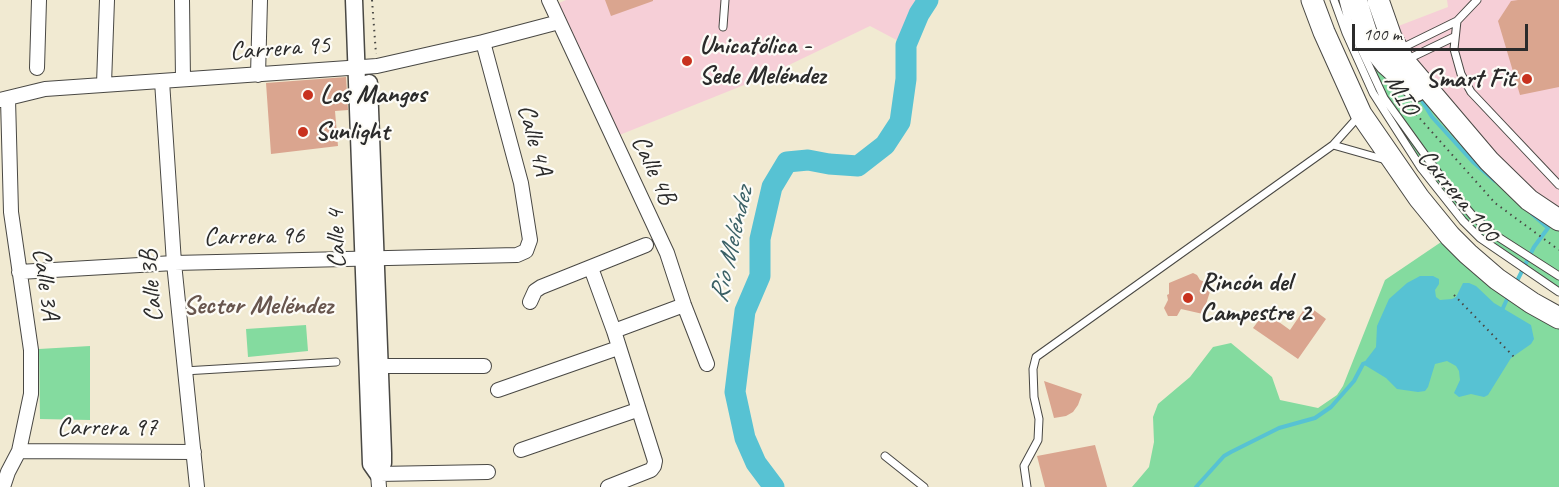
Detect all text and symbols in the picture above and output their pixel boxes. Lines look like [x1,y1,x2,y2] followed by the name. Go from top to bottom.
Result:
[1355,12,1530,50] scale bar
[1363,23,1402,45] text: 100 m
[229,30,331,68] street label: Carrera 95
[699,30,826,92] place label: Unicatólica - Sede Meléndez
[680,54,694,68] marker: Unicatólica - Sede Meléndez
[1425,63,1515,95] place label: Smart Fit
[1377,69,1425,121] street label: MIO
[1520,72,1534,86] marker: Smart Fit
[320,79,426,111] place label: Los Mangos
[301,88,315,102] marker: Los Mangos
[510,101,558,179] street label: Calle 4A
[315,116,389,148] place label: Sunlight
[296,125,310,139] marker: Sunlight
[624,131,682,209] street label: Calle 4B
[1410,143,1506,249] street label: Carrera 100
[703,184,761,306] water label: Río Meléndez
[320,209,354,269] street label: Calle 4
[203,221,305,253] street label: Carrera 96
[25,246,65,322] street label: Calle 3A
[133,249,171,323] street label: Calle 3B
[1200,267,1311,328] place label: Rincón del Campestre 2
[183,290,333,322] district label: Sector Meléndez
[1181,291,1195,305] marker: Rincón del Campestre 2
[57,412,157,444] street label: Carrera 97

